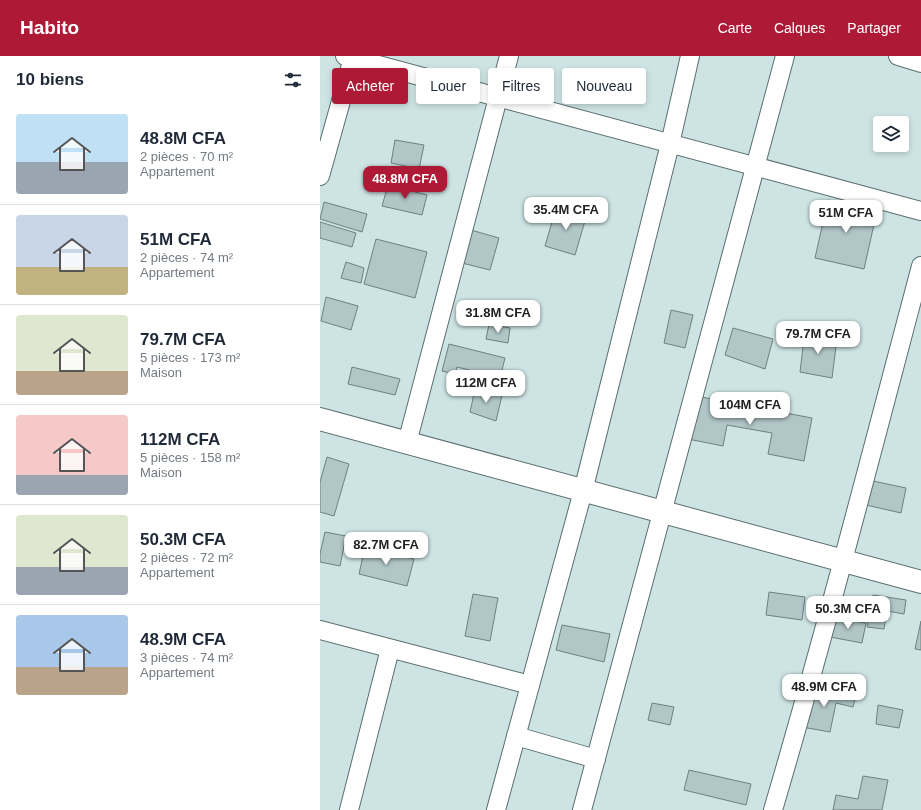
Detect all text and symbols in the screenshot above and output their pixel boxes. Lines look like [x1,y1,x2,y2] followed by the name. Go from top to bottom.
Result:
[20,17,79,38] text: Habito
[718,20,752,36] text: Carte
[774,20,825,36] text: Calques
[847,20,901,36] text: Partager
[332,68,408,104] chip: Acheter
[416,68,480,104] chip: Louer
[488,68,554,104] chip: Filtres
[562,68,646,104] chip: Nouveau
[282,69,304,91] icon: filters
[16,70,84,89] text: 10 biens
[873,116,909,152] map controls
[873,116,909,152] button: layers
[140,129,226,148] text: 48.8M CFA
[48,130,96,178] icon: home
[140,149,233,164] text: 2 pièces · 70 m²
[140,164,214,179] text: Appartement
[359,166,451,200] pin: 48.8M CFA
[372,171,438,186] text: 48.8M CFA
[520,197,612,231] pin: 35.4M CFA
[809,200,883,234] pin: 51M CFA
[533,202,599,217] text: 35.4M CFA
[819,205,873,220] text: 51M CFA
[140,230,212,249] text: 51M CFA
[48,231,96,279] icon: home
[140,250,233,265] text: 2 pièces · 74 m²
[140,265,214,280] text: Appartement
[452,300,544,334] pin: 31.8M CFA
[465,305,531,320] text: 31.8M CFA
[772,321,864,355] pin: 79.7M CFA
[785,326,851,341] text: 79.7M CFA
[140,330,226,349] text: 79.7M CFA
[48,331,96,379] icon: home
[140,350,240,365] text: 5 pièces · 173 m²
[140,365,182,380] text: Maison
[445,370,527,404] pin: 112M CFA
[455,375,517,390] text: 112M CFA
[709,392,791,426] pin: 104M CFA
[719,397,781,412] text: 104M CFA
[140,430,220,449] text: 112M CFA
[48,431,96,479] icon: home
[140,450,240,465] text: 5 pièces · 158 m²
[140,465,182,480] text: Maison
[140,530,226,549] text: 50.3M CFA
[48,531,96,579] icon: home
[340,532,432,566] pin: 82.7M CFA
[353,537,419,552] text: 82.7M CFA
[140,550,233,565] text: 2 pièces · 72 m²
[140,565,214,580] text: Appartement
[802,596,894,630] pin: 50.3M CFA
[815,601,881,616] text: 50.3M CFA
[140,630,226,649] text: 48.9M CFA
[48,631,96,679] icon: home
[140,650,233,665] text: 3 pièces · 74 m²
[140,665,214,680] text: Appartement
[778,674,870,708] pin: 48.9M CFA
[791,679,857,694] text: 48.9M CFA

